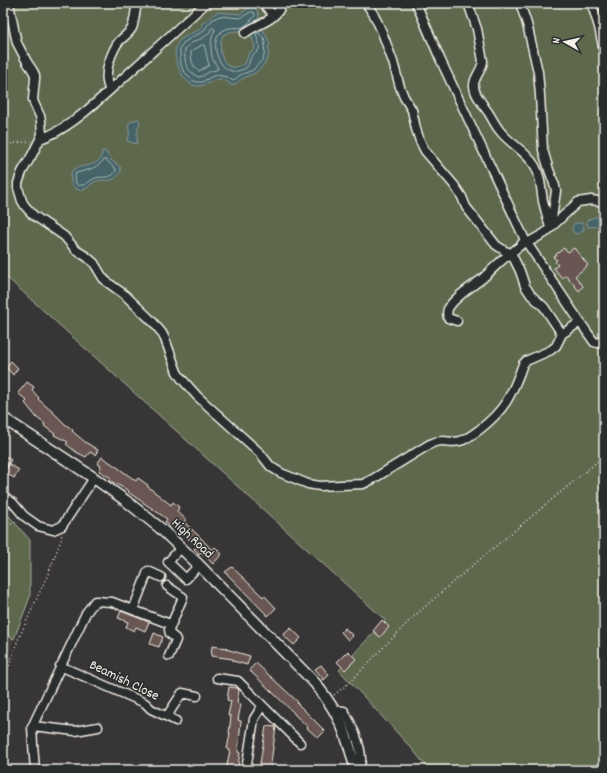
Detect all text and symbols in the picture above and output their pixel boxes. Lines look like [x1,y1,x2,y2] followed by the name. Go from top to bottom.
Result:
[545,22,585,62] north arrow
[549,37,565,45] text: N
[166,514,218,564] street label: High Road
[86,655,162,707] street label: Beamish Close

